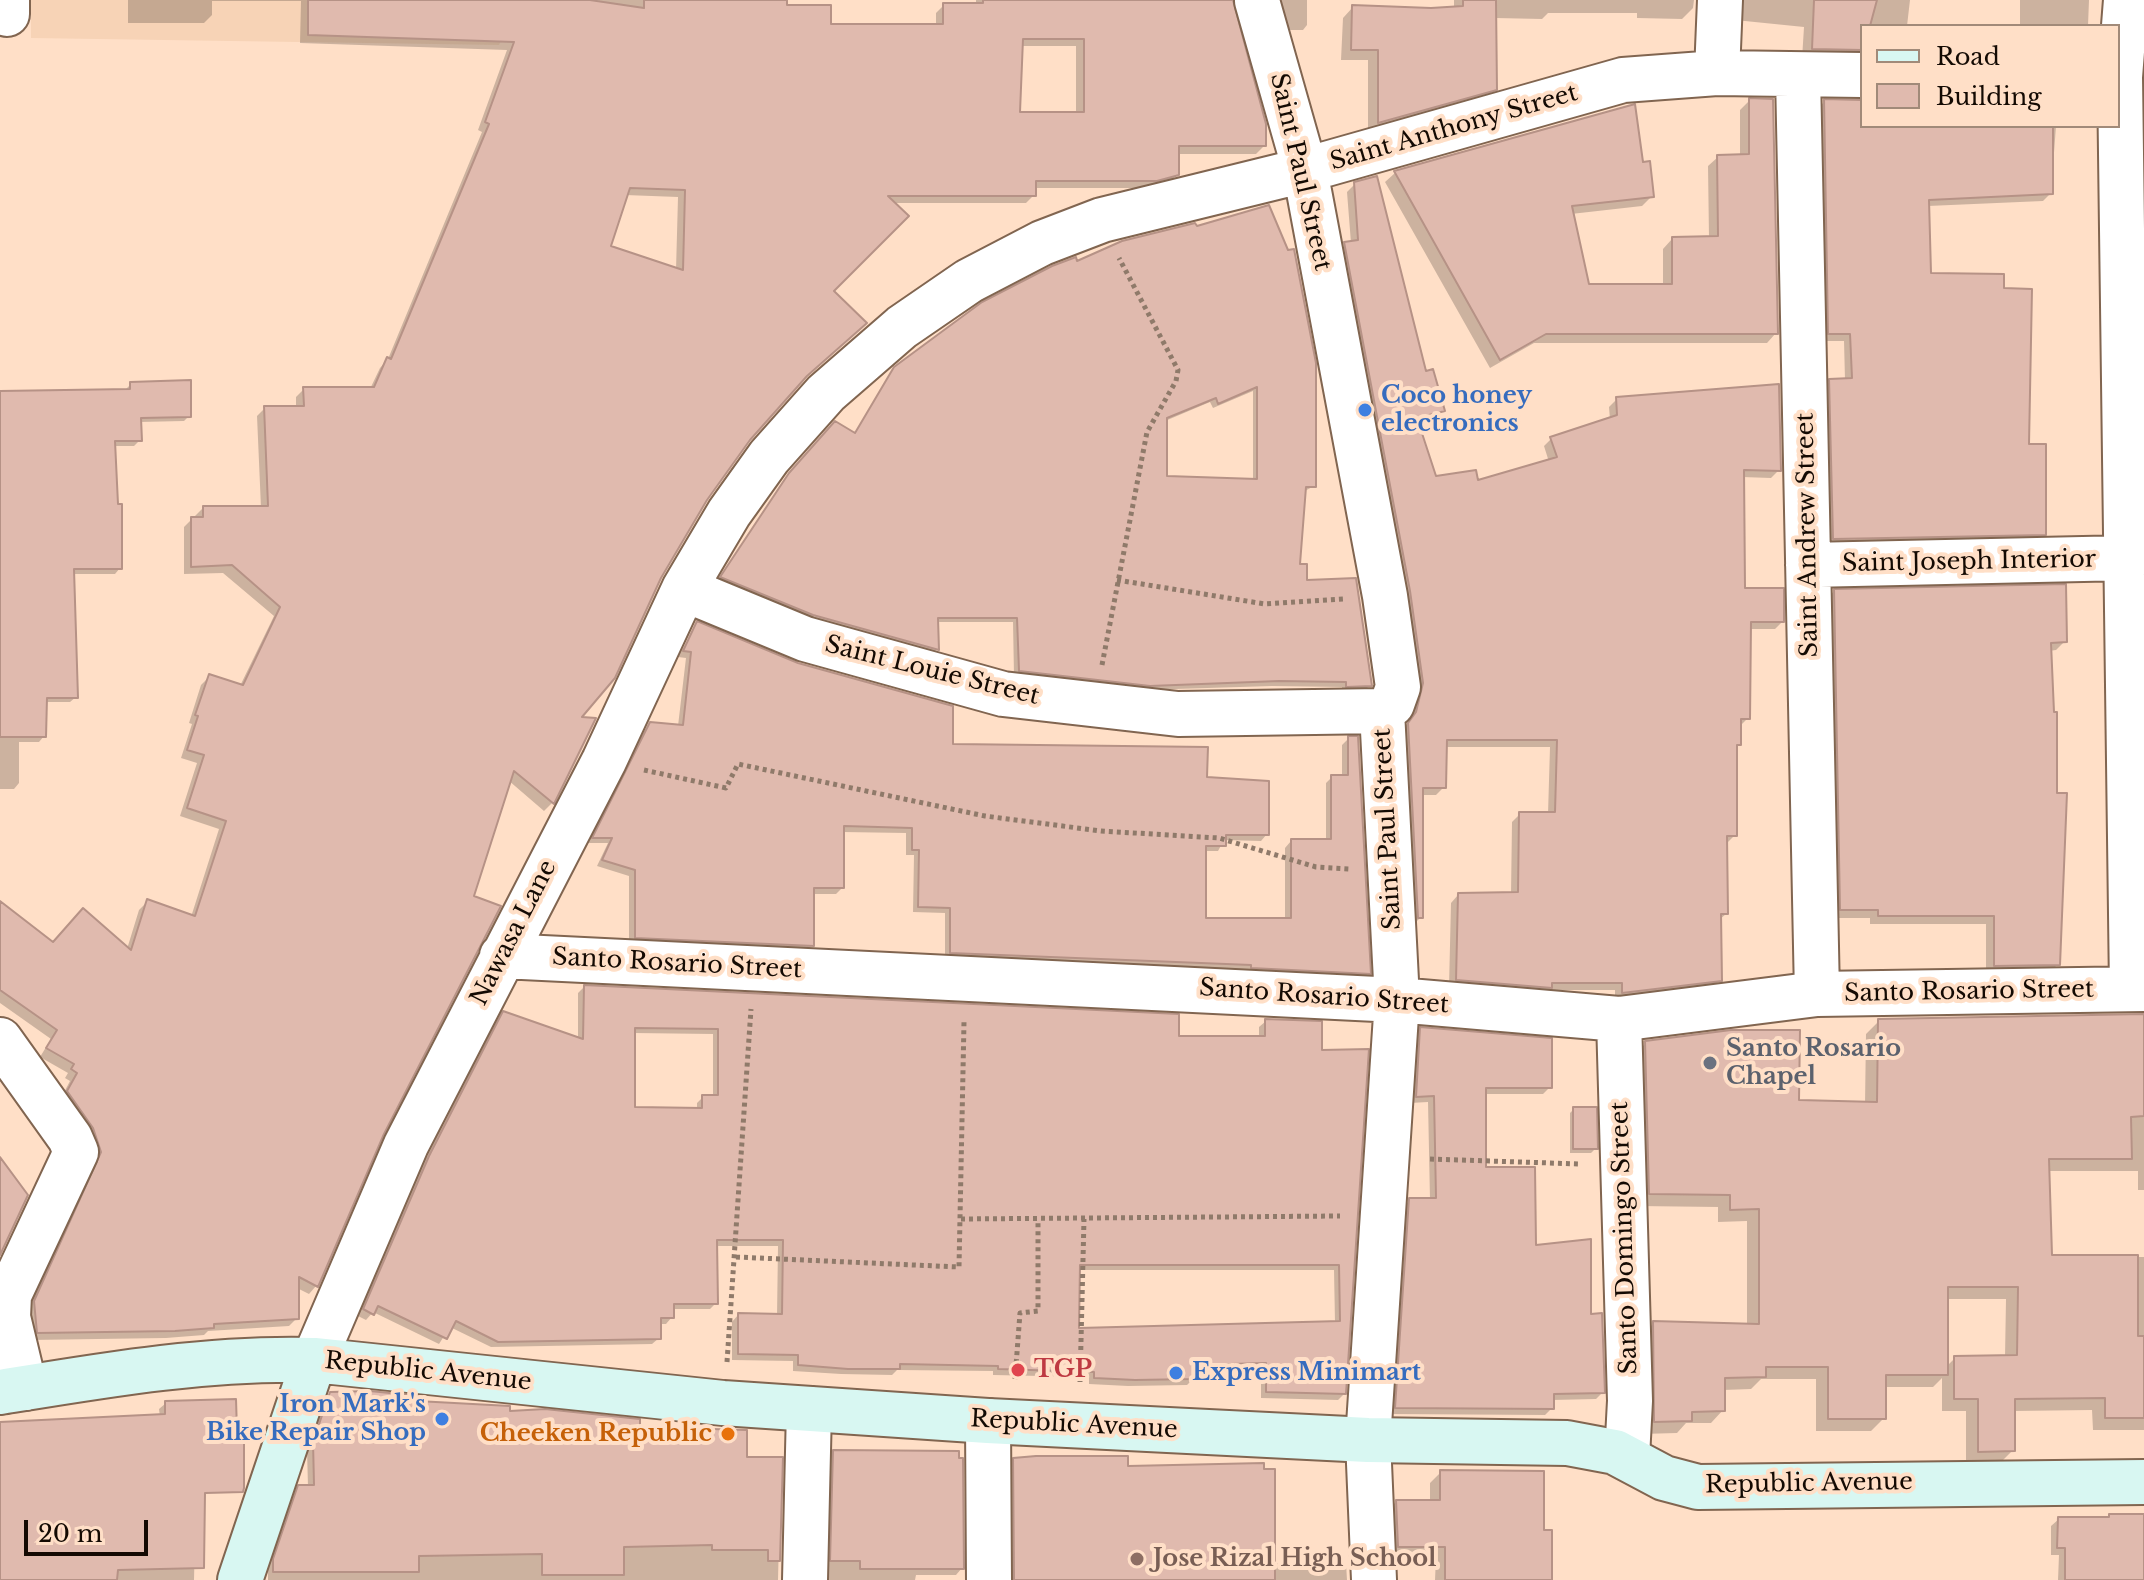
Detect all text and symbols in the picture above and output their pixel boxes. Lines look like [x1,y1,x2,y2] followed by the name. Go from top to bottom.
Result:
[1860,24,2120,128] legend
[1936,42,2000,71] text: Road
[1263,70,1337,274] street label: Saint Paul Street
[1327,79,1581,177] street label: Saint Anthony Street
[1936,82,2042,111] text: Building
[1381,382,1532,438] place label: Coco honey electronics
[1356,401,1374,419] marker: Coco honey electronics
[1791,412,1825,658] street label: Saint Andrew Street
[1842,545,2096,579] street label: Saint Joseph Interior
[822,630,1042,712] street label: Saint Louie Street
[1368,727,1408,931] street label: Saint Paul Street
[465,856,563,1010] street label: Nawasa Lane
[551,943,803,985] street label: Santo Rosario Street
[1198,974,1450,1020] street label: Santo Rosario Street
[1844,975,2094,1009] street label: Santo Rosario Street
[1726,1035,1901,1091] place label: Santo Rosario Chapel
[1701,1054,1719,1072] marker: Santo Rosario Chapel
[1606,1101,1644,1375] street label: Santo Domingo Street
[323,1347,533,1397] street label: Republic Avenue
[1034,1356,1092,1384] place label: TGP
[1192,1359,1421,1387] place label: Express Minimart
[1009,1361,1027,1379] marker: TGP
[1167,1364,1185,1382] marker: Express Minimart
[206,1391,426,1447] place label: Iron Mark's Bike Repair Shop
[970,1405,1178,1445] street label: Republic Avenue
[433,1410,451,1428] marker: Iron Mark's Bike Repair Shop
[480,1420,712,1448] place label: Cheeken Republic
[719,1425,737,1443] marker: Cheeken Republic
[1705,1468,1913,1500] street label: Republic Avenue
[28,1504,152,1554] scale bar
[38,1519,103,1548] text: 20 m
[1153,1545,1437,1573] place label: Jose Rizal High School
[1128,1550,1146,1568] marker: Jose Rizal High School

